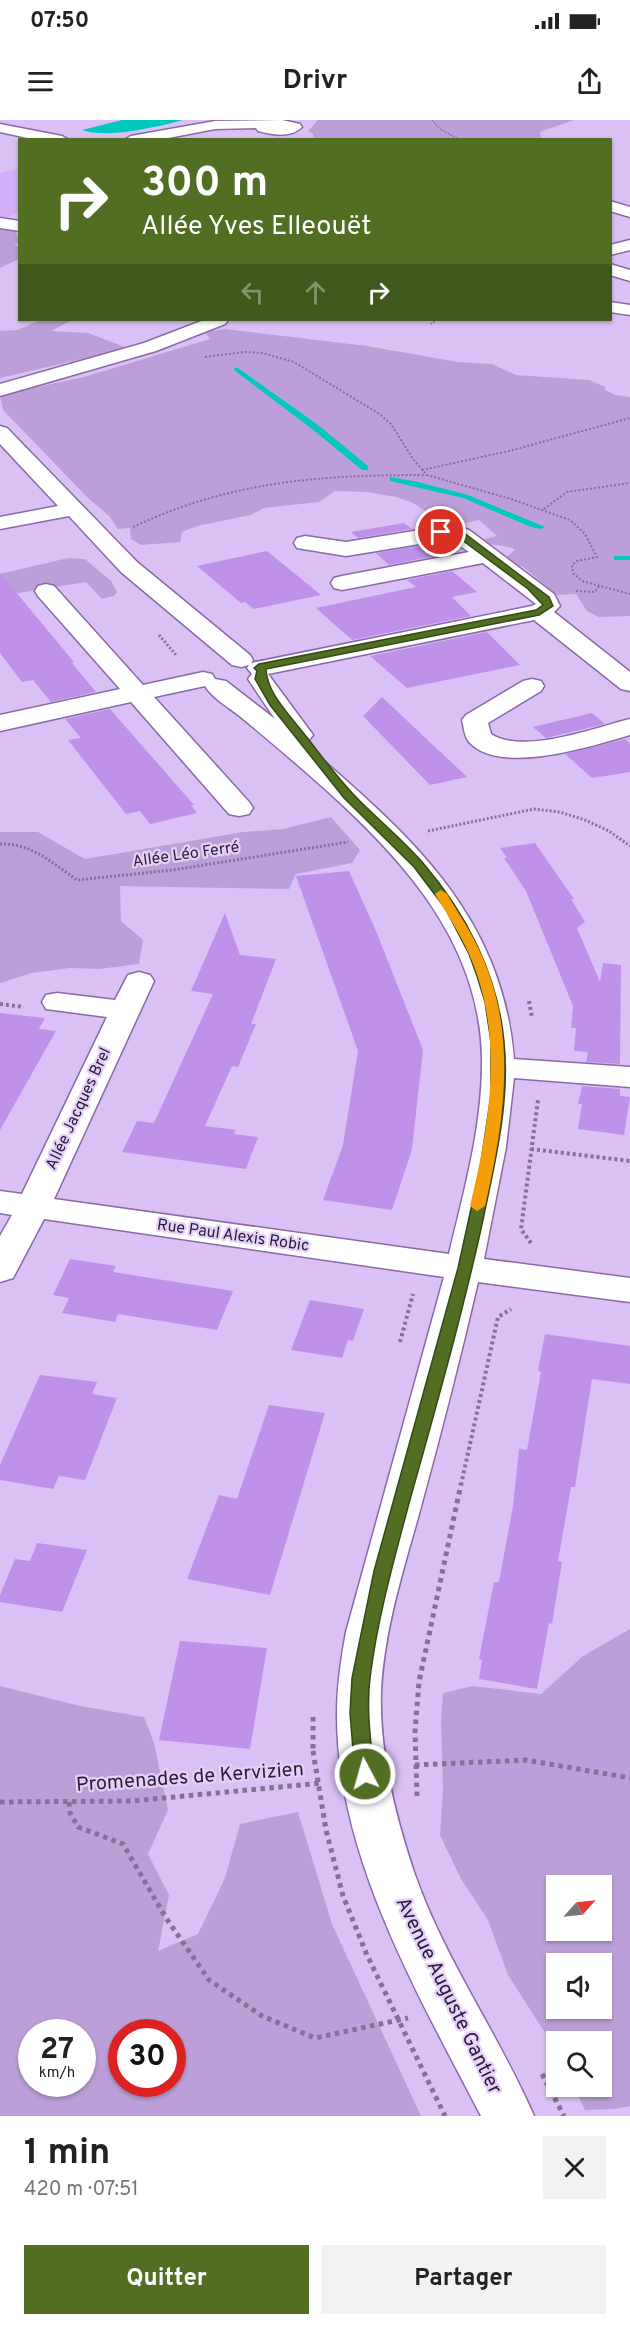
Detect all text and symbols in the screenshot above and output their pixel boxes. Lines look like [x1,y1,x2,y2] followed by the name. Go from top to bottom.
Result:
[30,8,89,35] text: 07:50
[283,64,347,98] text: Drivr
[24,65,57,98] icon: menu
[573,65,606,98] icon: share
[141,158,268,211] text: 300 m
[42,162,120,240] icon: right
[141,210,372,244] text: Allée Yves Elleouët
[236,276,269,309] icon: left
[299,276,332,309] icon: ahead
[362,276,395,309] icon: right
[415,506,466,557] pin
[424,515,457,548] icon: arrive
[131,838,241,872] street label: Allée Léo Ferré
[42,1045,116,1173] street label: Allée Jacques Brel
[156,1215,310,1257] street label: Rue Paul Alexis Robic
[333,1742,397,1806] position arrow
[75,1757,305,1799] street label: Promenades de Kervizien
[546,1875,612,1941] north arrow
[546,1875,612,2097] map controls
[389,1893,507,2099] street label: Avenue Auguste Gantier
[546,1953,612,2019] button: sound
[108,2019,186,2097] speed limit sign: 30
[546,2031,612,2097] button: search
[40,2032,74,2069] text: 27
[39,2064,75,2083] text: km/h
[24,2131,110,2177] text: 1 min
[543,2136,606,2199] button: close
[24,2177,139,2203] text: 420 m · 07:51
[24,2245,309,2314] button: Quitter
[321,2245,606,2314] button: Partager

